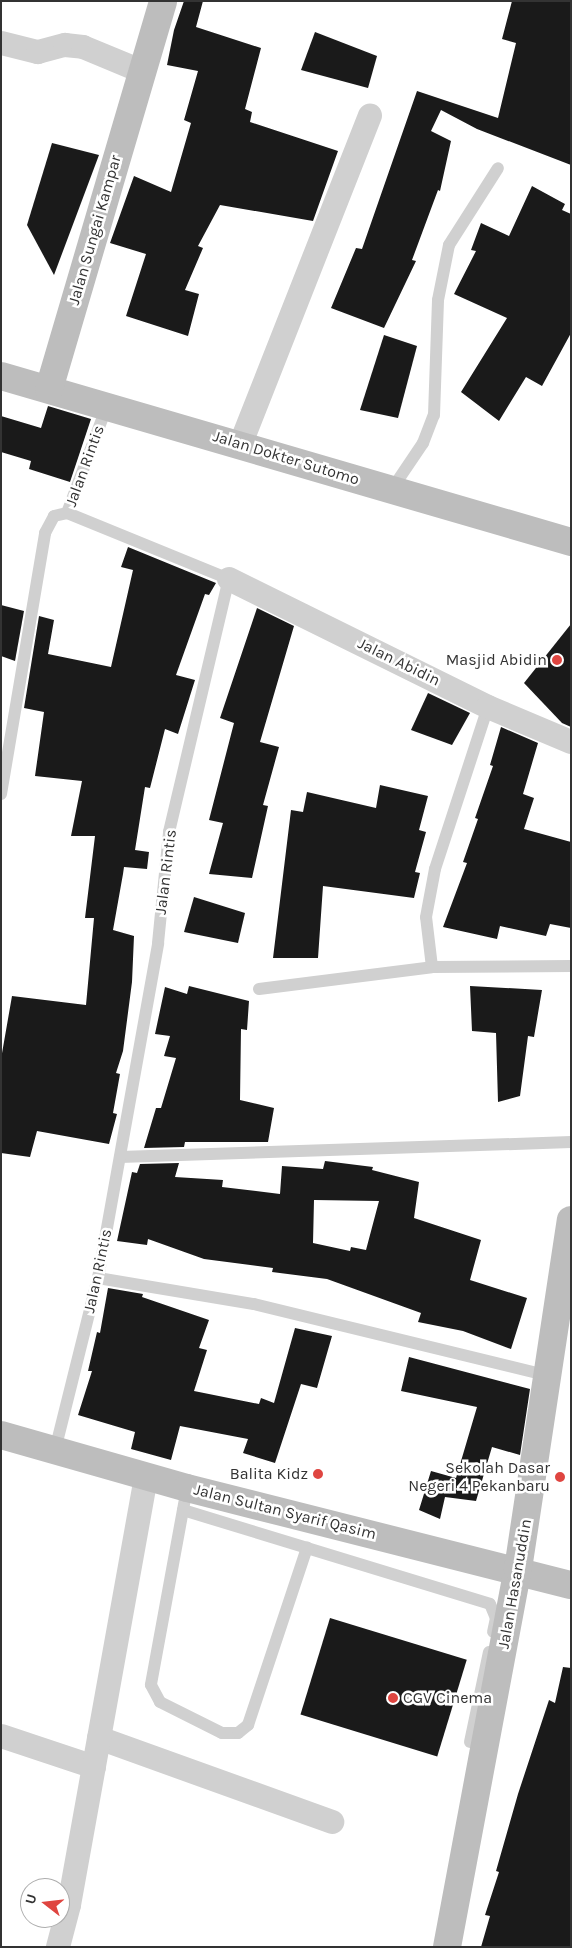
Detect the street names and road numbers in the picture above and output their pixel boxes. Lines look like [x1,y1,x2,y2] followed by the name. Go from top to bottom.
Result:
[64,153,126,307] street label: Jalan Sungai Kampar
[61,423,109,509] street label: Jalan Rintis
[211,427,361,489] street label: Jalan Dokter Sutomo
[355,634,443,690] street label: Jalan Abidin
[151,828,181,916] street label: Jalan Rintis
[80,1227,116,1315] street label: Jalan Rintis
[192,1480,378,1544] street label: Jalan Sultan Syarif Qasim
[494,1518,536,1650] street label: Jalan Hasanuddin

